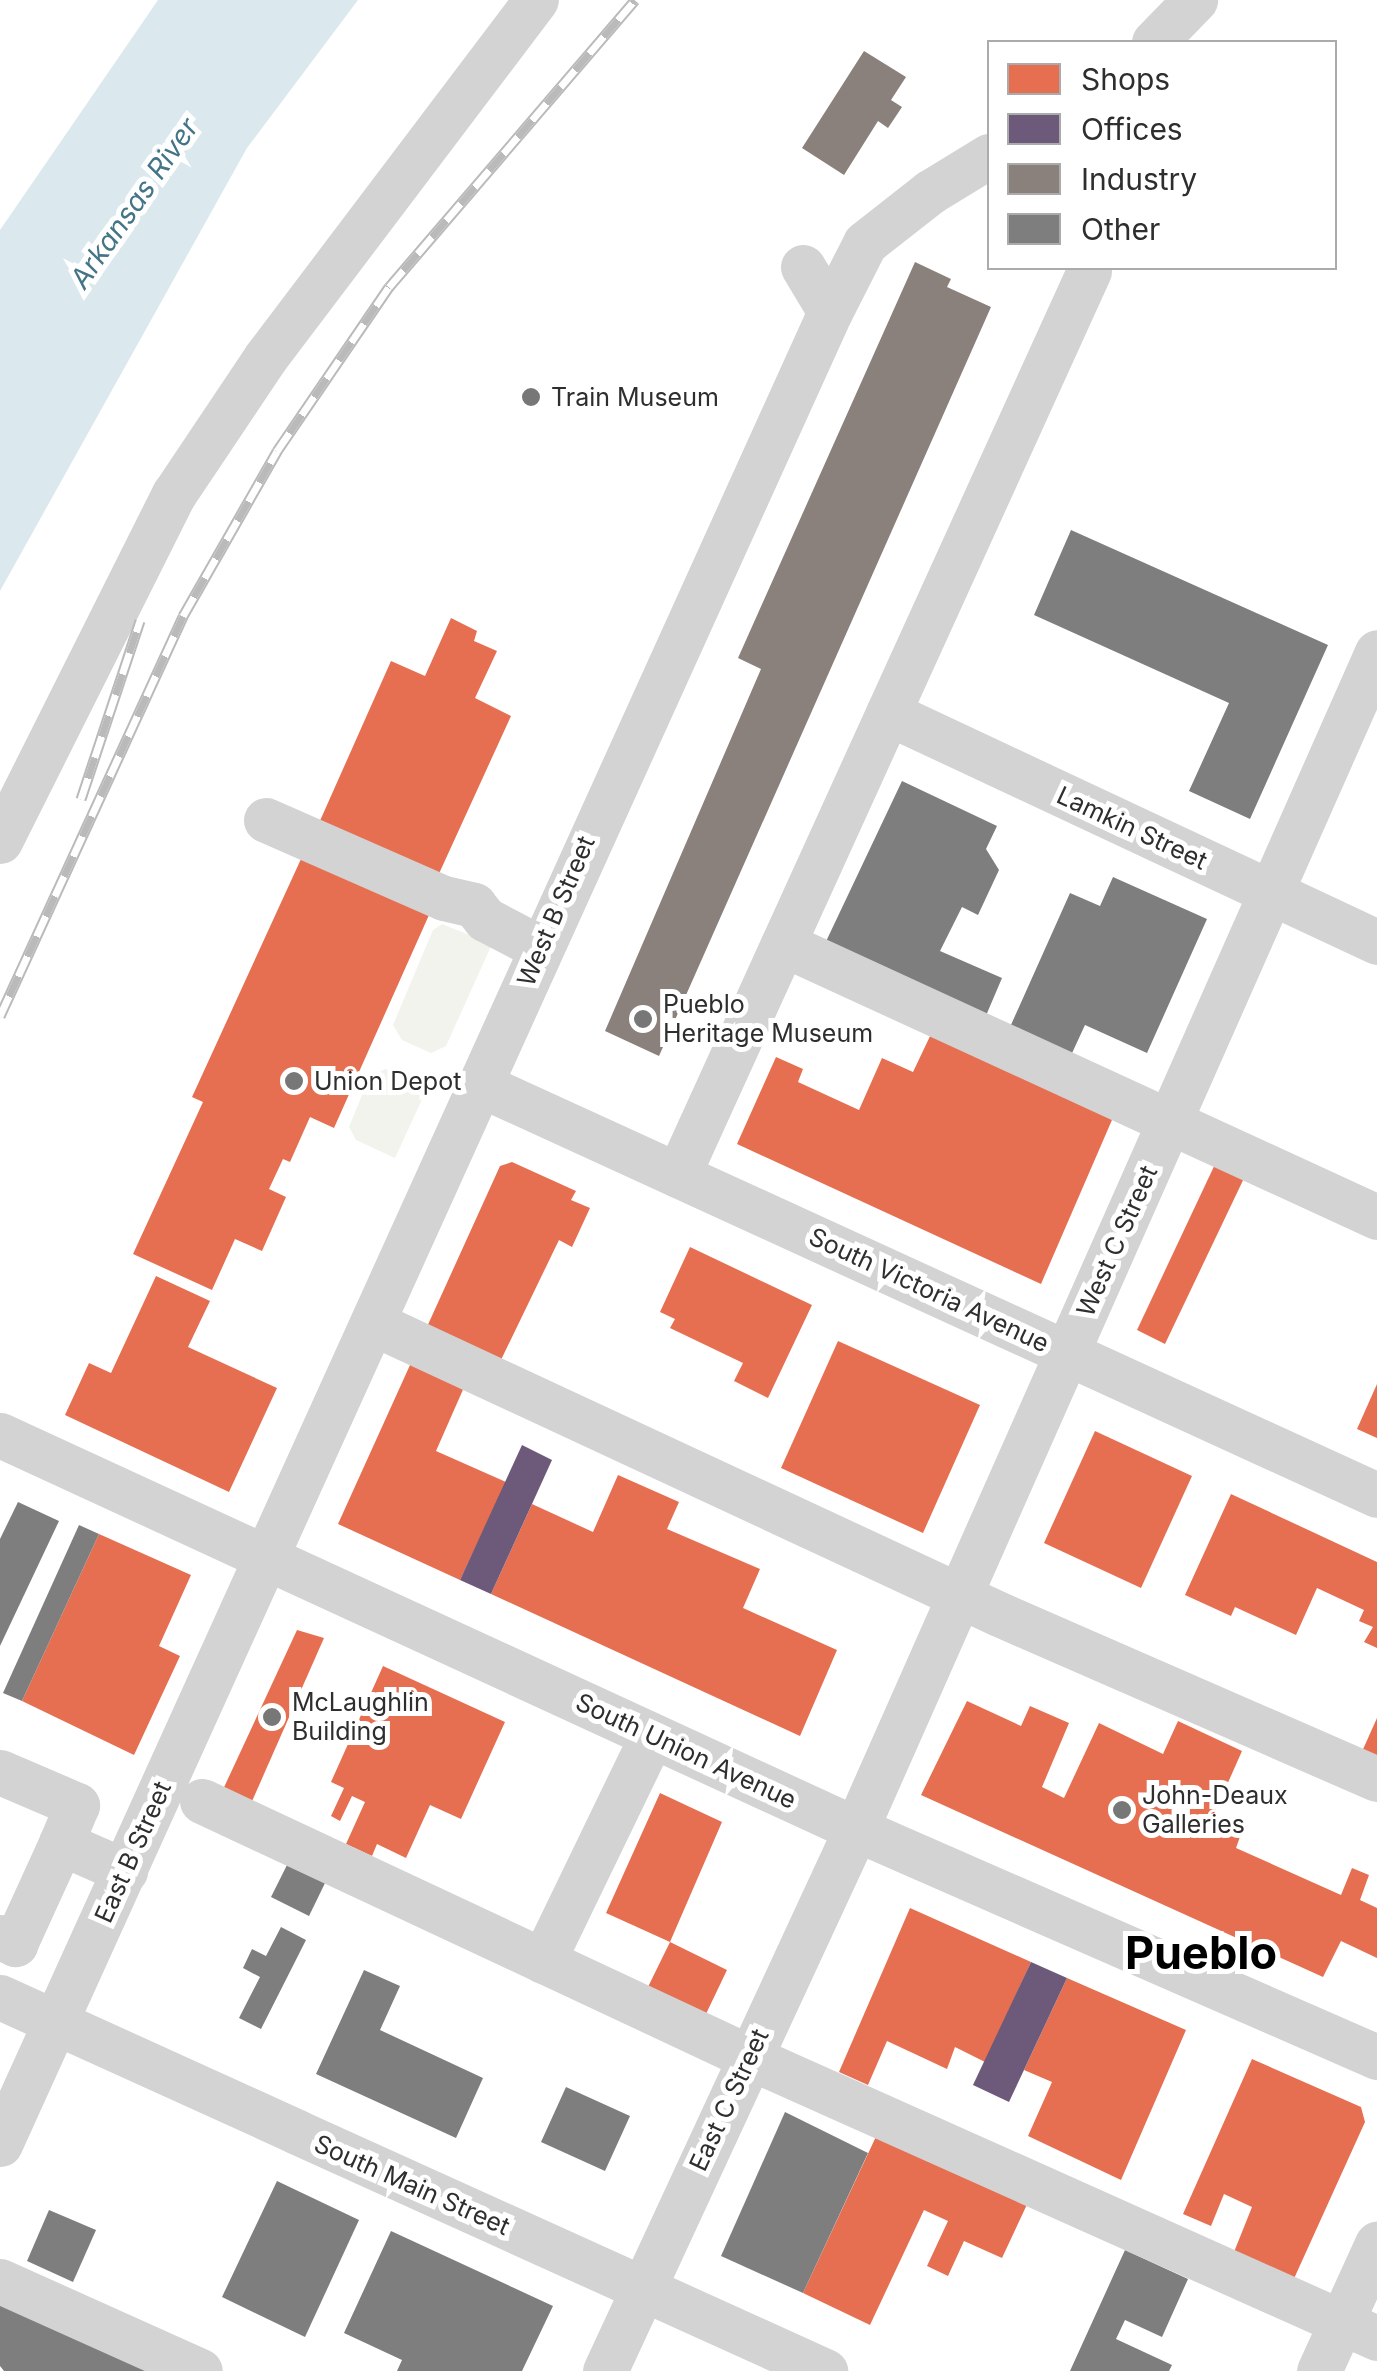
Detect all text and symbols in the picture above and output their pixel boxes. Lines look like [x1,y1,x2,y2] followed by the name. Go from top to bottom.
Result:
[987,40,1337,270] legend
[1081,61,1170,97] text: Shops
[63,111,205,295] water label: Arkansas River
[1081,111,1183,147] text: Offices
[1081,161,1197,197] text: Industry
[1081,211,1160,247] text: Other
[551,382,719,412] place label: Train Museum
[520,386,542,408] marker: Train Museum
[1052,780,1212,876] street label: Lamkin Street
[511,831,601,991] street label: West B Street
[663,990,873,1049] place label: Pueblo Heritage Museum
[632,1008,654,1030] marker: Pueblo Heritage Museum
[314,1066,461,1096] place label: Union Depot
[283,1070,305,1092] marker: Union Depot
[1070,1161,1164,1321] street label: West C Street
[804,1221,1054,1359] street label: South Victoria Avenue
[571,1687,801,1815] street label: South Union Avenue
[292,1688,429,1747] place label: McLaughlin Building
[261,1706,283,1728] marker: McLaughlin Building
[89,1777,177,1927] street label: East B Street
[1142,1781,1288,1840] place label: John-Deaux Galleries
[1111,1799,1133,1821] marker: John-Deaux Galleries
[1125,1926,1277,1980] district label: Pueblo
[683,2024,775,2176] street label: East C Street
[310,2128,514,2242] street label: South Main Street

